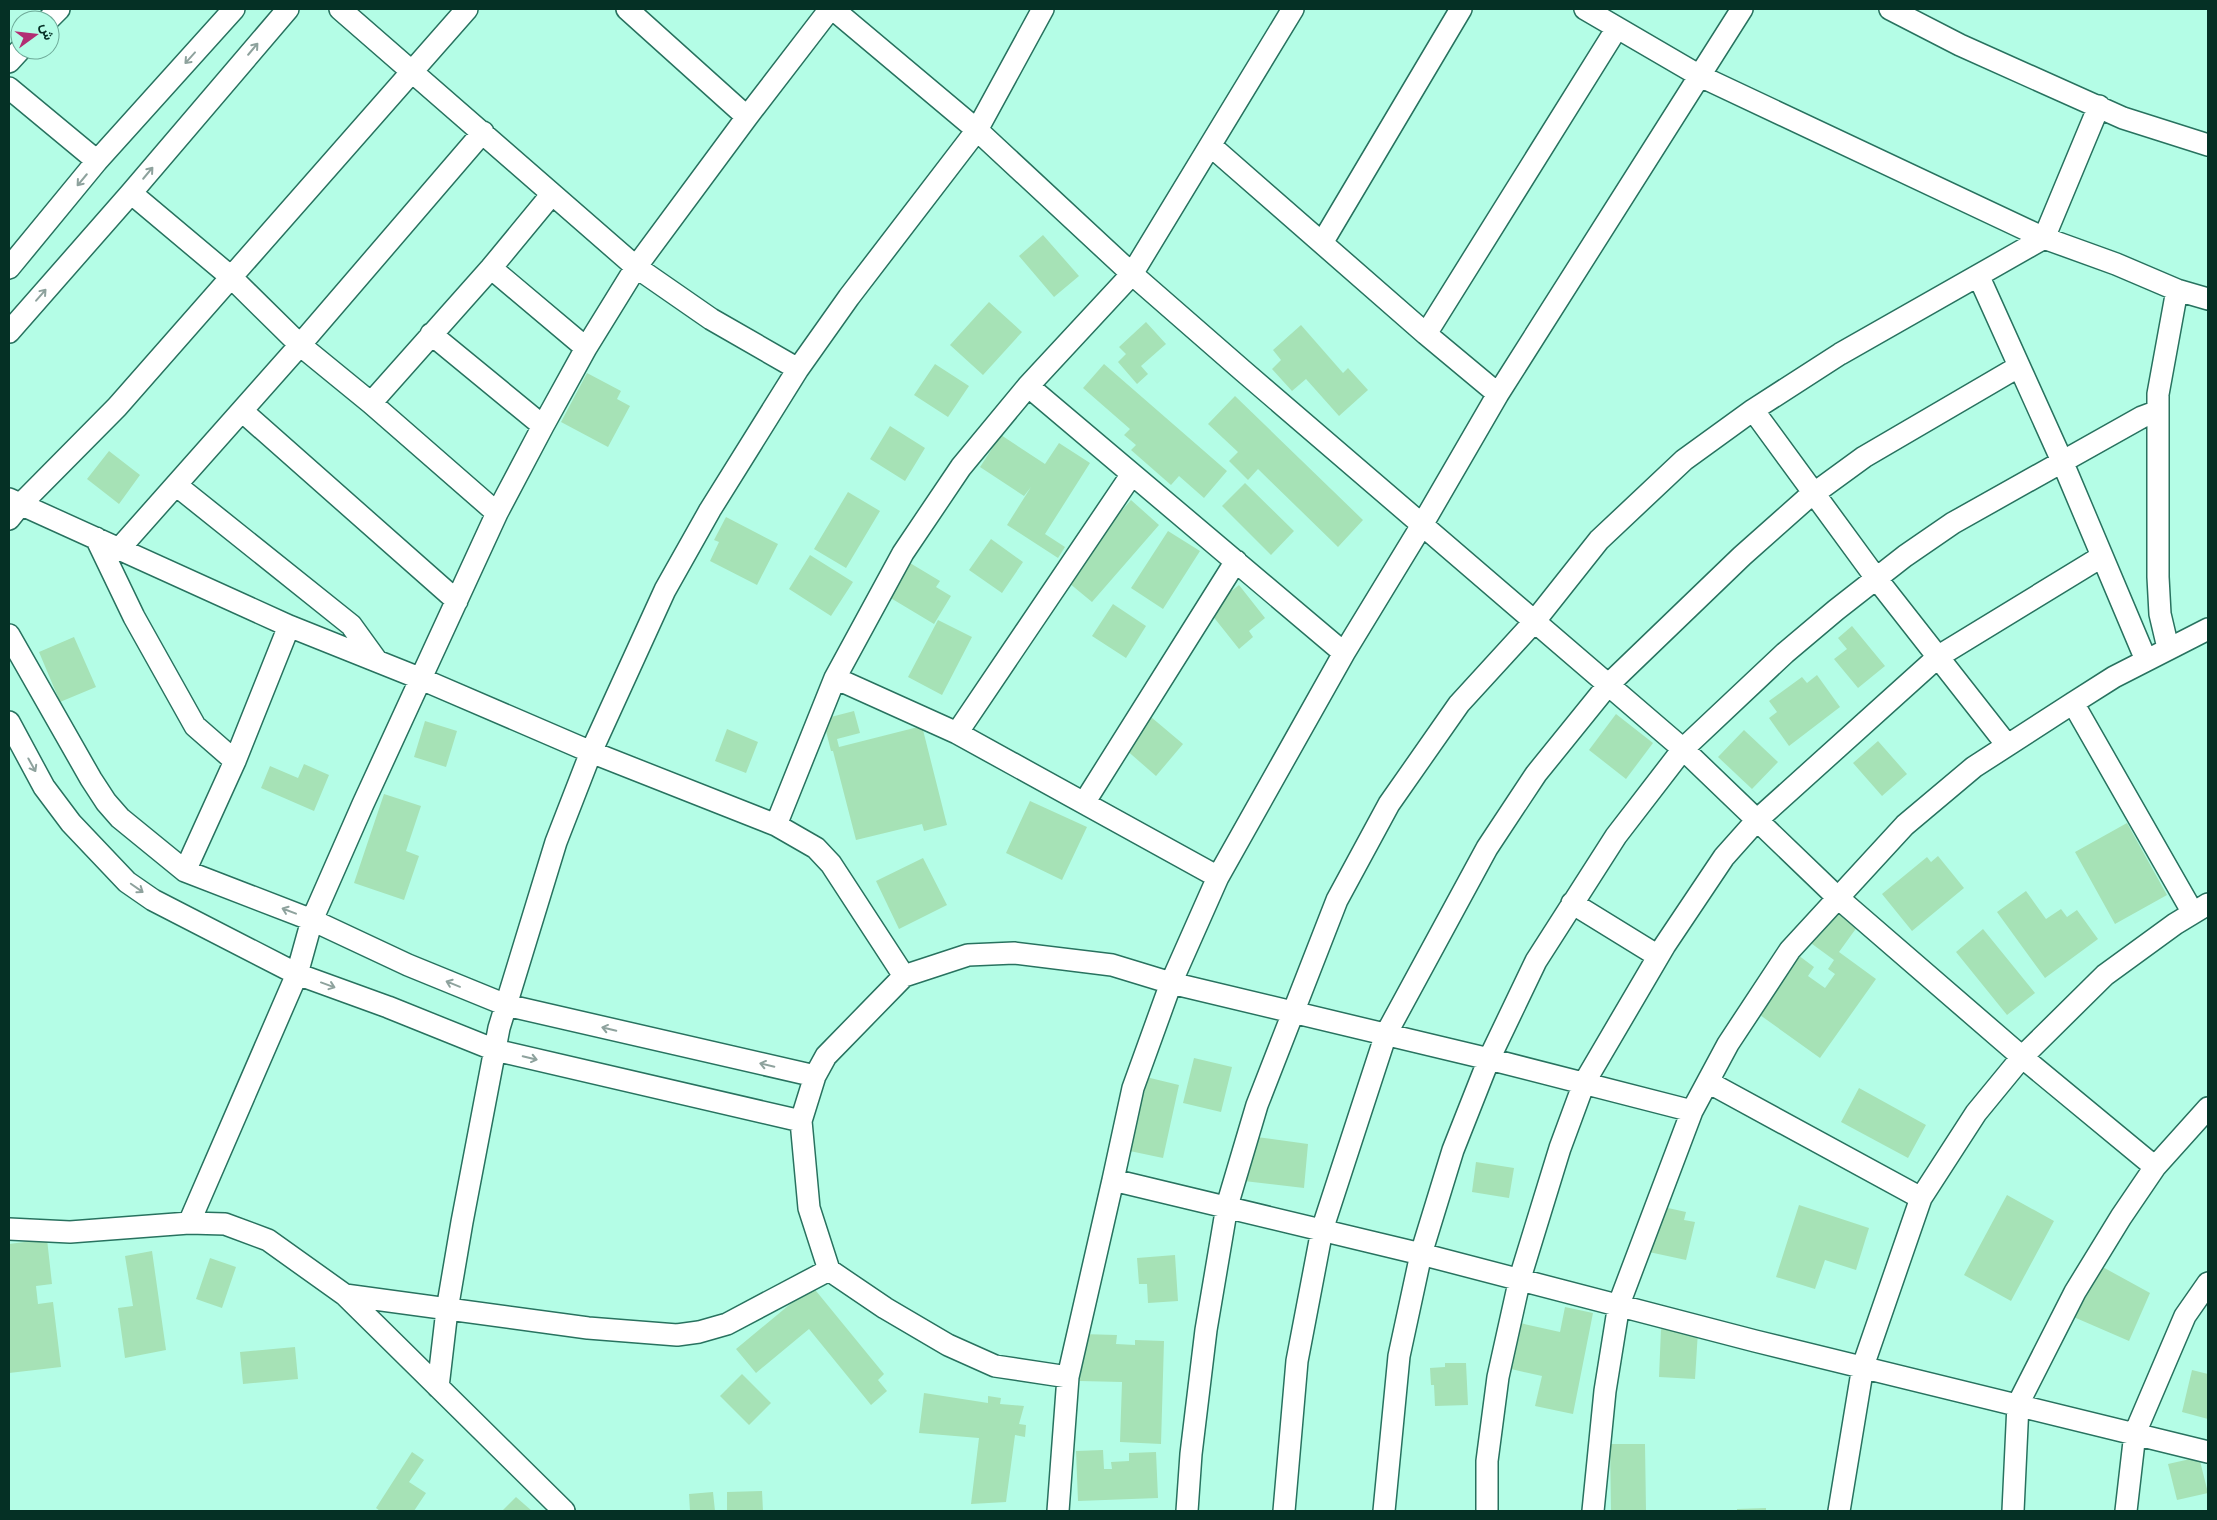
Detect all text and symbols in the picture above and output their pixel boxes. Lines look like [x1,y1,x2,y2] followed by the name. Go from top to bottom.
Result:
[10,10,60,60] north arrow
[36,21,59,43] text: ش
[247,43,259,56] one-way arrow
[184,52,196,65] one-way arrow
[142,167,153,180] one-way arrow
[76,173,88,186] one-way arrow
[35,289,47,302] one-way arrow
[28,757,38,772] one-way arrow
[129,883,143,893] one-way arrow
[282,906,297,915] one-way arrow
[446,978,461,987] one-way arrow
[320,981,335,990] one-way arrow
[602,1024,618,1033] one-way arrow
[522,1054,538,1063] one-way arrow
[760,1060,776,1069] one-way arrow

